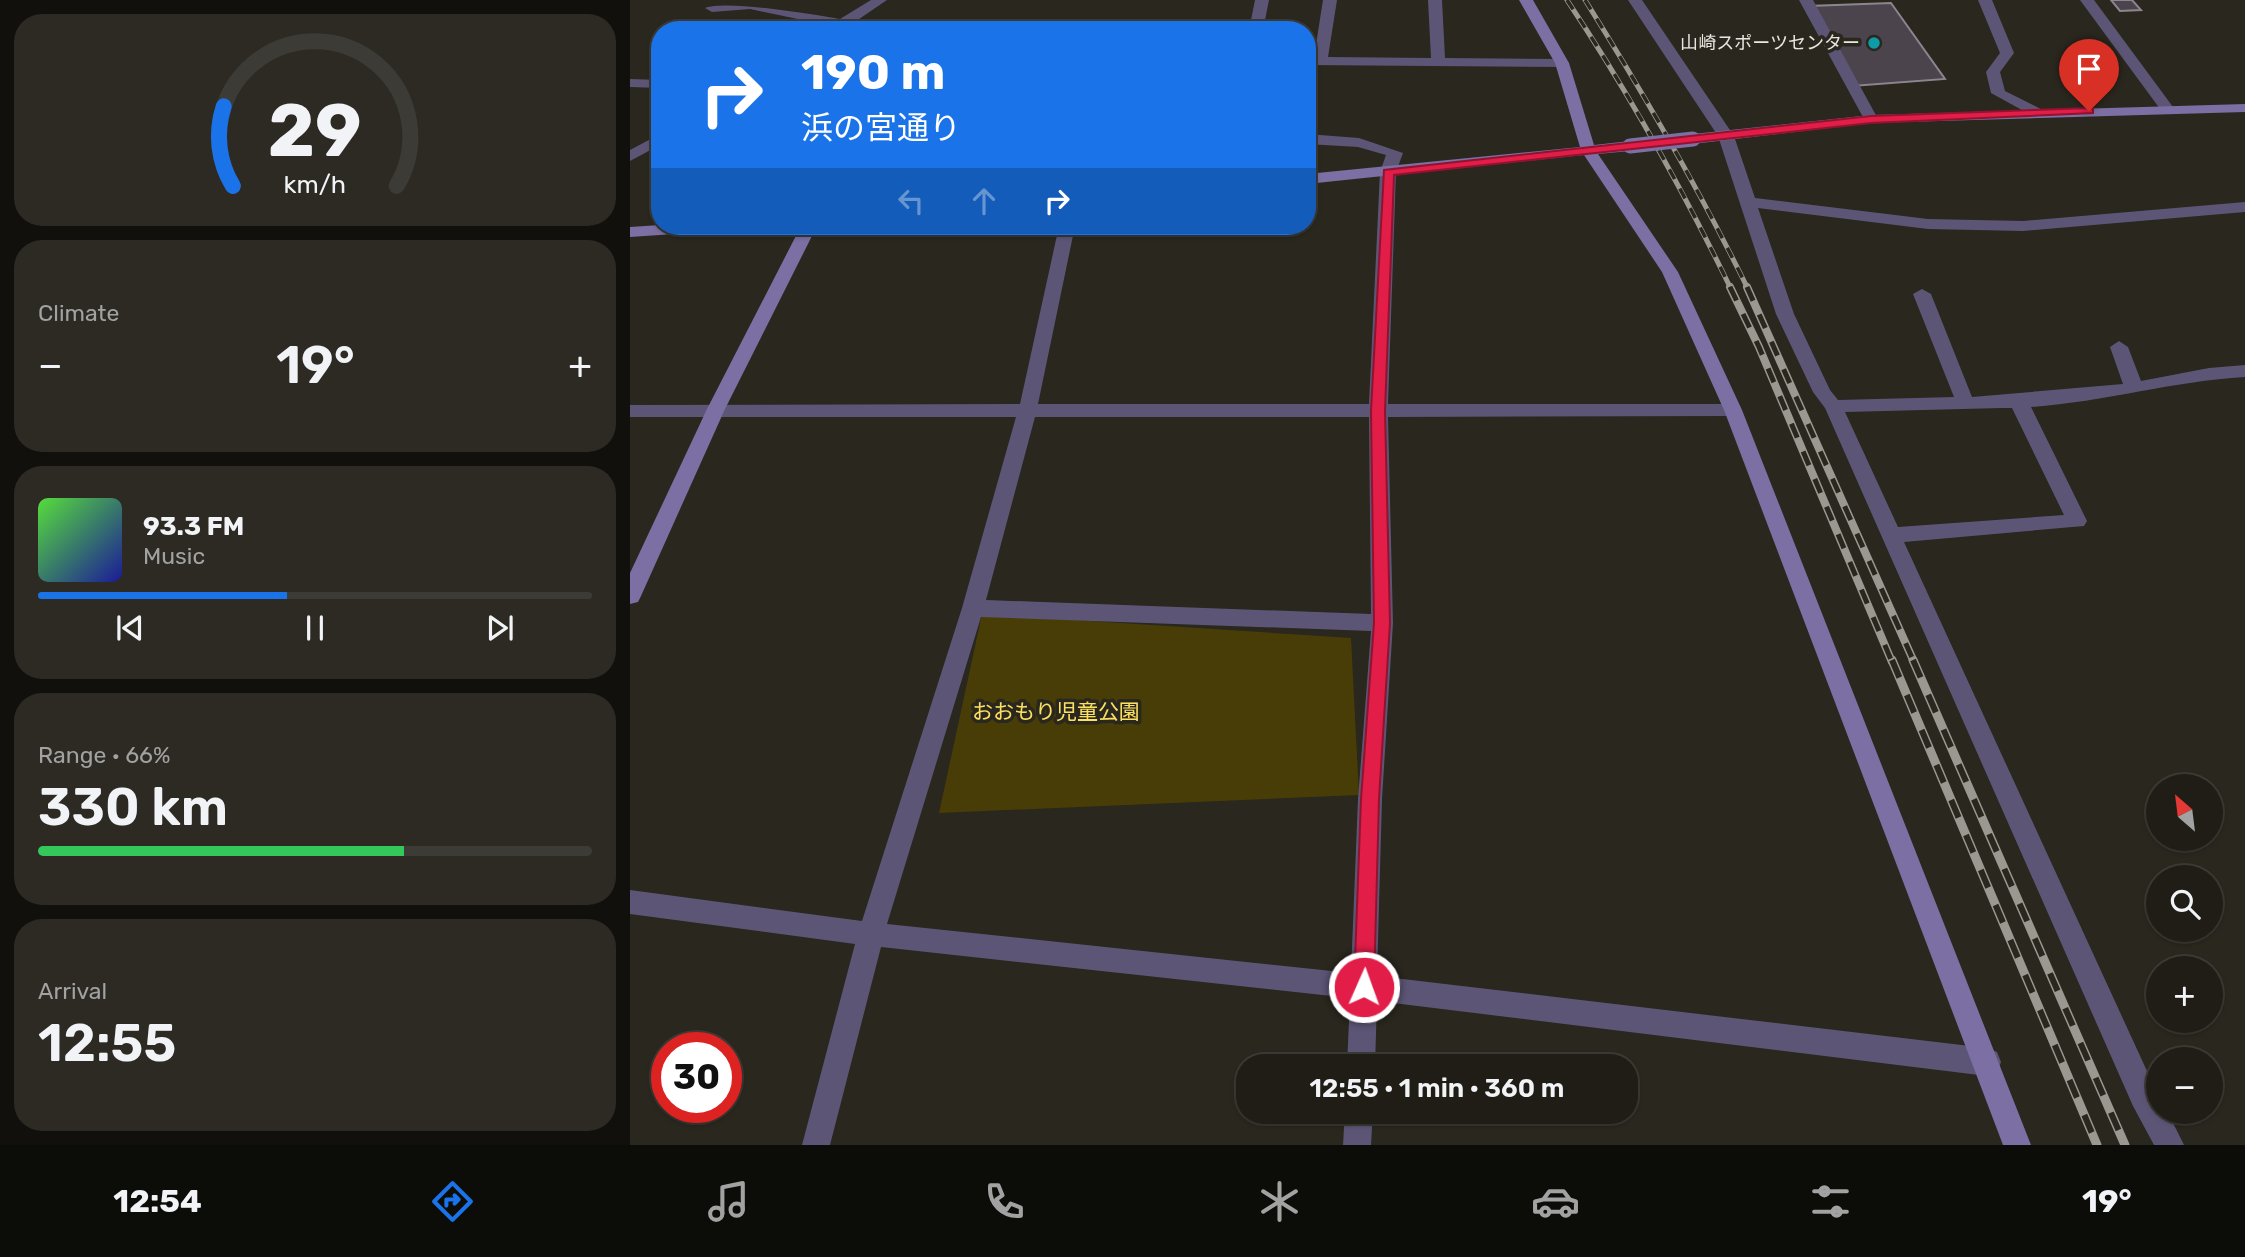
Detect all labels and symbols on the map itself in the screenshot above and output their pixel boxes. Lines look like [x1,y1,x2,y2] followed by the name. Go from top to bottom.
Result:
[1680,32,1860,54] place label: 山崎スポーツセンター
[1866,35,1882,51] marker: 山崎スポーツセンター
[2059,39,2119,111] pin
[972,699,1140,724] park label: おおもり児童公園
[2146,774,2222,850] north arrow
[1327,950,1401,1024] position arrow
[651,1032,742,1123] speed limit sign: 30

